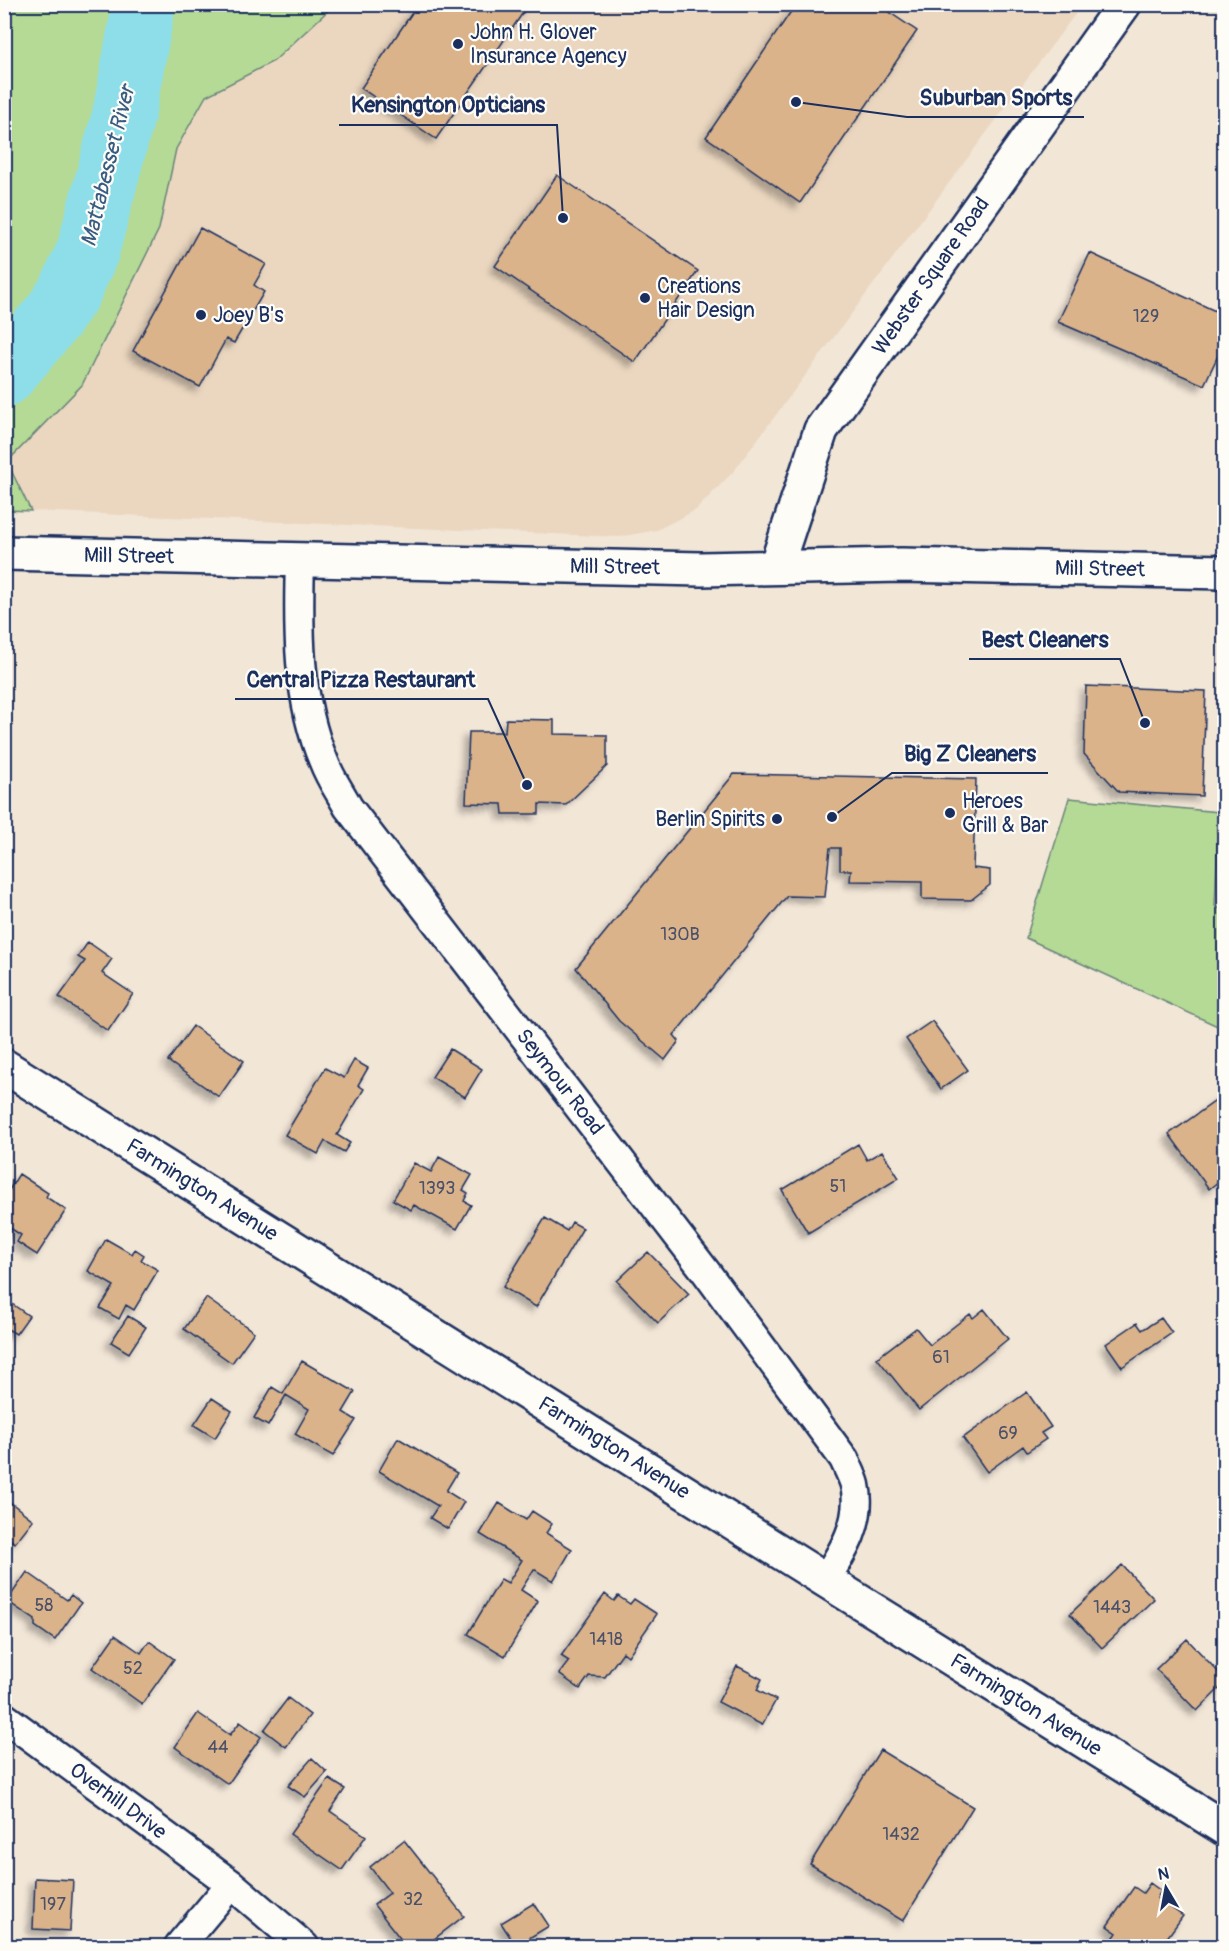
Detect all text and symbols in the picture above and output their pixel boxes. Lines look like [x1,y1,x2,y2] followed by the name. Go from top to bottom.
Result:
[470,19,627,70] place label: John H. Glover Insurance Agency
[451,37,465,51] marker: John H. Glover Insurance Agency
[907,77,1084,117] callout: Suburban Sports
[74,79,142,249] water label: Mattabesset River
[920,84,1073,112] text: Suburban Sports
[339,85,557,125] callout: Kensington Opticians
[351,91,545,119] text: Kensington Opticians
[866,192,996,360] street label: Webster Square Road
[657,273,755,324] place label: Creations Hair Design
[638,291,652,305] marker: Creations Hair Design
[213,302,284,329] place label: Joey B's
[1133,305,1159,328] house number: 129
[194,308,208,322] marker: Joey B's
[84,542,175,570] street label: Mill Street
[570,553,661,581] street label: Mill Street
[1055,555,1146,583] street label: Mill Street
[969,619,1120,659] callout: Best Cleaners
[982,626,1109,654] text: Best Cleaners
[235,659,488,699] callout: Central Pizza Restaurant
[247,666,477,694] text: Central Pizza Restaurant
[892,733,1048,773] callout: Big Z Cleaners
[904,740,1036,768] text: Big Z Cleaners
[962,788,1049,839] place label: Heroes Grill & Bar
[655,806,766,833] place label: Berlin Spirits
[943,806,957,820] marker: Heroes Grill & Bar
[770,812,784,826] marker: Berlin Spirits
[660,923,700,946] house number: 130B
[510,1023,610,1141] street label: Seymour Road
[121,1133,283,1248] street label: Farmington Avenue
[830,1175,846,1198] house number: 51
[419,1177,455,1200] house number: 1393
[932,1346,950,1369] house number: 61
[533,1391,695,1506] street label: Farmington Avenue
[998,1422,1018,1445] house number: 69
[35,1594,53,1617] house number: 58
[1093,1596,1131,1619] house number: 1443
[589,1628,623,1651] house number: 1418
[945,1648,1107,1763] street label: Farmington Avenue
[123,1657,143,1680] house number: 52
[208,1736,229,1759] house number: 44
[64,1757,172,1846] street label: Overhill Drive
[882,1823,920,1846] house number: 1432
[1136,1858,1196,1918] north arrow
[1157,1863,1171,1885] text: N
[403,1888,423,1911] house number: 32
[40,1893,66,1916] house number: 197

